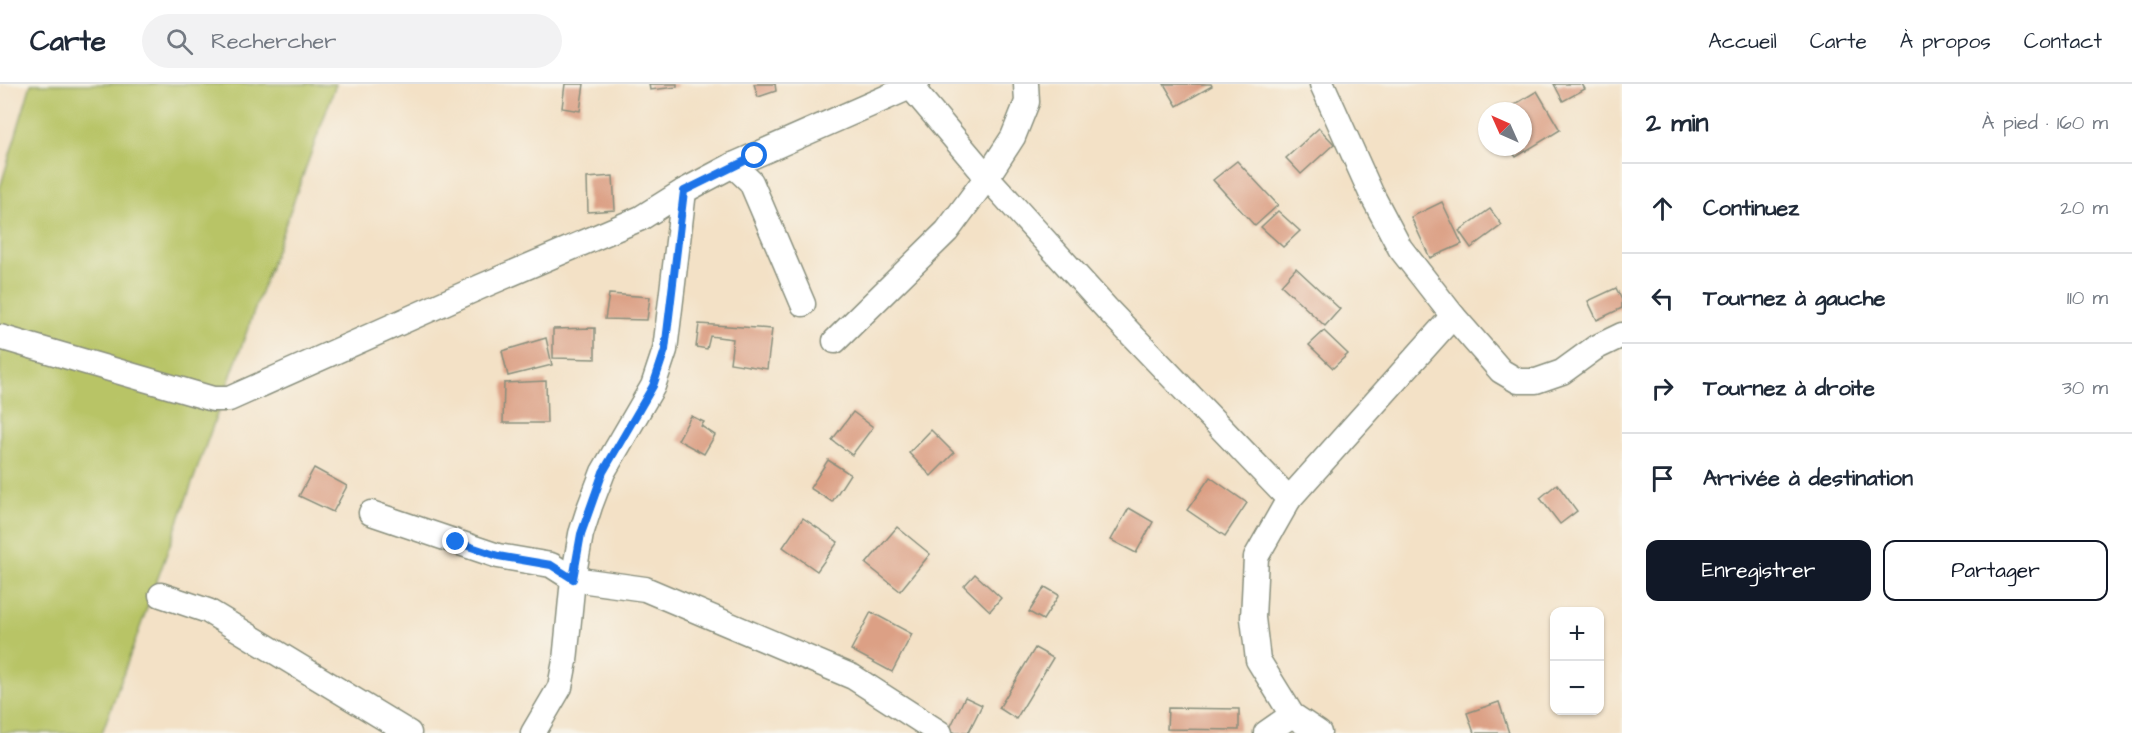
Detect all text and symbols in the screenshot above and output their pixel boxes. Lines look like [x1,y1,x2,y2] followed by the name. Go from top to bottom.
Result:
[142,14,562,68] search box
[30,22,106,61] text: Carte
[163,25,196,58] icon: search
[211,26,336,57] text: Rechercher
[1708,27,1777,56] text: Accueil
[1810,27,1867,56] text: Carte
[1900,27,1991,56] text: À propos
[2024,27,2102,56] text: Contact
[1478,102,1532,156] north arrow
[1646,105,1708,141] text: 2 min
[1982,109,2108,137] text: À pied · 160 m
[741,142,767,168] route start
[1646,192,1679,225] icon: ahead
[1703,193,1799,224] text: Continuez
[2060,194,2108,222] text: 20 m
[1646,282,1679,315] icon: left
[1703,283,1885,314] text: Tournez à gauche
[2067,284,2108,312] text: 110 m
[1646,372,1679,405] icon: right
[1703,373,1875,404] text: Tournez à droite
[2062,374,2108,402] text: 30 m
[1646,462,1679,495] icon: arrive
[1703,463,1913,494] text: Arrivée à destination
[442,528,468,554] route end
[1646,540,1871,601] button: Enregistrer
[1883,540,2108,601] button: Partager
[1550,607,1604,715] map controls
[1550,607,1604,661] button: +
[1550,661,1604,715] button: −

